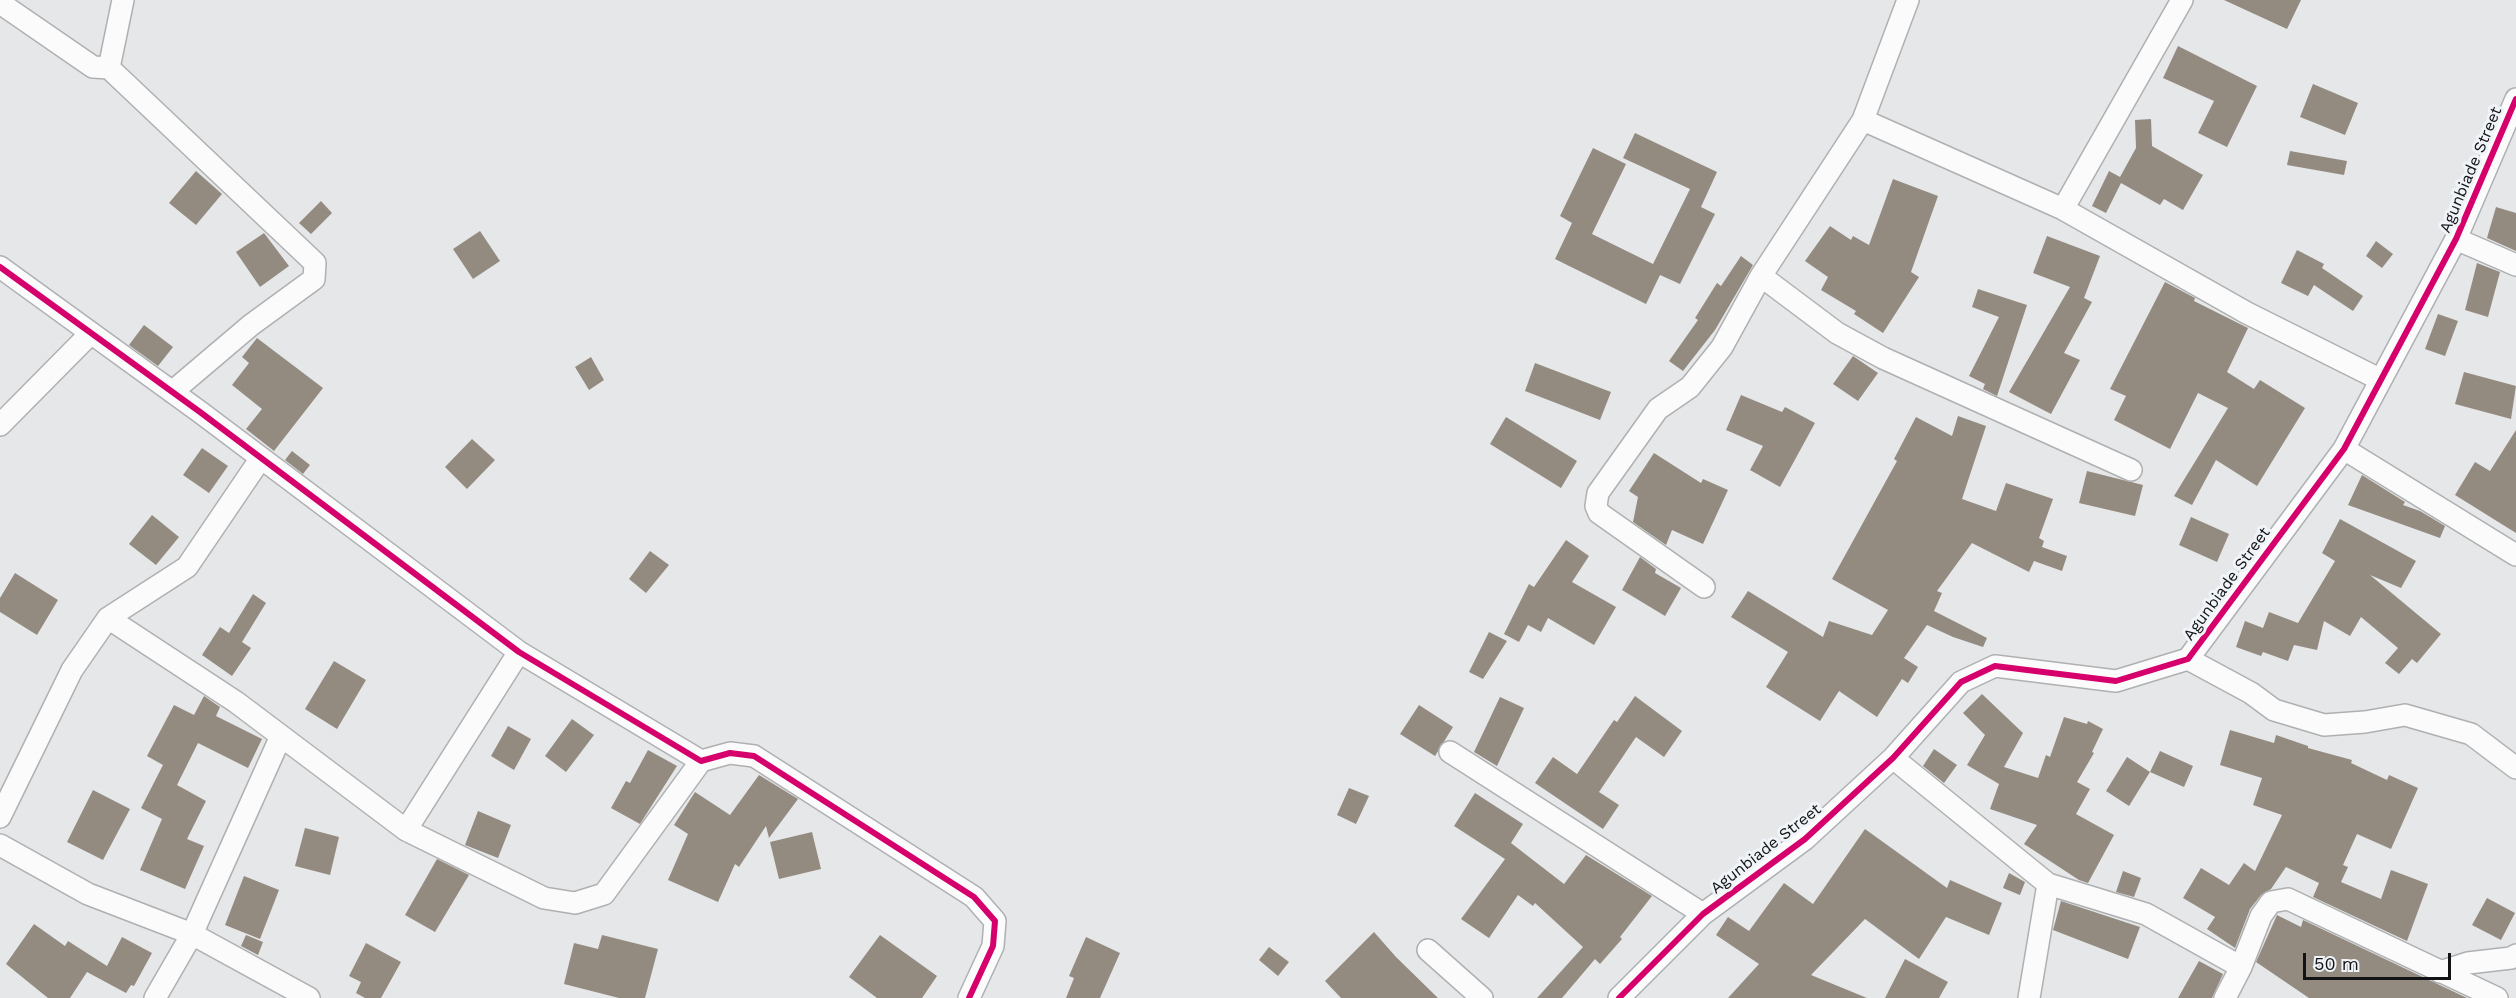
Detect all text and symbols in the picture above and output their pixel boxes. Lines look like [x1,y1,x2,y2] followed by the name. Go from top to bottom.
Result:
[2436,104,2506,236] street label: Agunbiade Street
[2180,524,2274,644] street label: Agunbiade Street
[1707,800,1825,898] street label: Agunbiade Street
[2306,941,2454,979] scale bar
[2314,953,2359,974] text: 50 m

